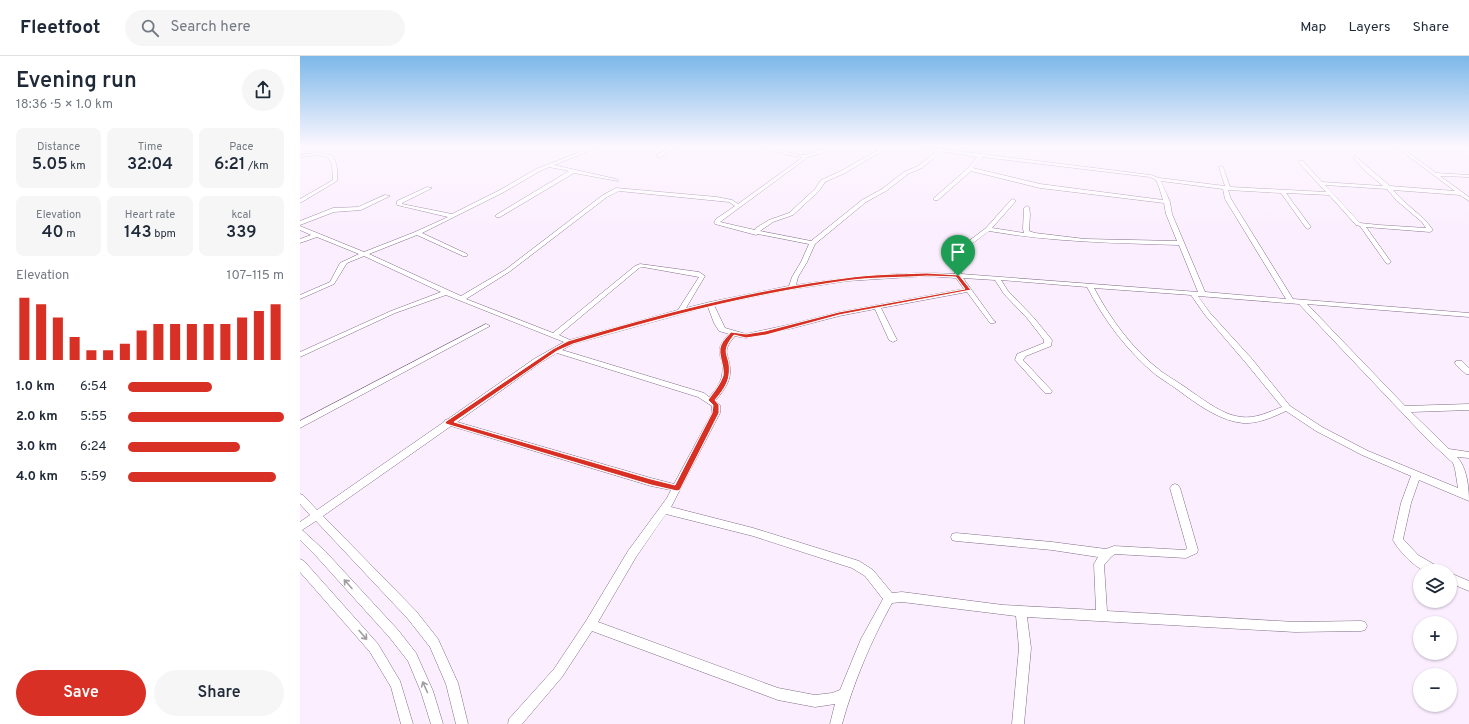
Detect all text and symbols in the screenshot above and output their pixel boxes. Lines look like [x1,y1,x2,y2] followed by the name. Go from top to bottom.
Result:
[125,10,405,46] search box
[20,16,101,40] text: Fleetfoot
[139,17,161,39] icon: search
[171,18,251,37] text: Search here
[1300,19,1326,36] text: Map
[1348,19,1390,36] text: Layers
[1412,19,1449,36] text: Share
[16,68,137,95] text: Evening run
[242,69,284,111] button: share
[16,97,113,113] text: 18:36 · 5 × 1.0 km
[37,140,80,154] text: Distance
[138,140,162,154] text: Time
[229,140,253,154] text: Pace
[32,154,68,176] text: 5.05
[127,154,173,176] text: 32:04
[214,154,245,176] text: 6:21
[68,159,86,173] text: km
[245,159,269,173] text: /km
[36,208,81,222] text: Elevation
[125,208,175,222] text: Heart rate
[232,208,251,222] text: kcal
[42,222,64,244] text: 40
[124,222,152,244] text: 143
[226,222,257,244] text: 339
[64,227,76,241] text: m
[152,227,176,241] text: bpm
[941,235,975,276] pin
[947,241,969,263] icon: arrive
[16,268,69,284] text: Elevation
[227,268,284,284] text: 107–115 m
[16,379,55,395] text: 1.0 km
[80,379,107,395] text: 6:54
[16,409,58,425] text: 2.0 km
[80,409,107,425] text: 5:55
[16,439,57,455] text: 3.0 km
[80,439,107,455] text: 6:24
[16,469,58,485] text: 4.0 km
[80,469,107,485] text: 5:59
[1413,564,1457,712] map controls
[1413,564,1457,608] button: layers
[344,578,353,589] one-way arrow
[1413,616,1457,660] button: +
[358,630,368,640] one-way arrow
[1413,668,1457,712] button: −
[16,670,146,716] button: Save
[154,670,284,716] button: Share
[421,681,428,693] one-way arrow

